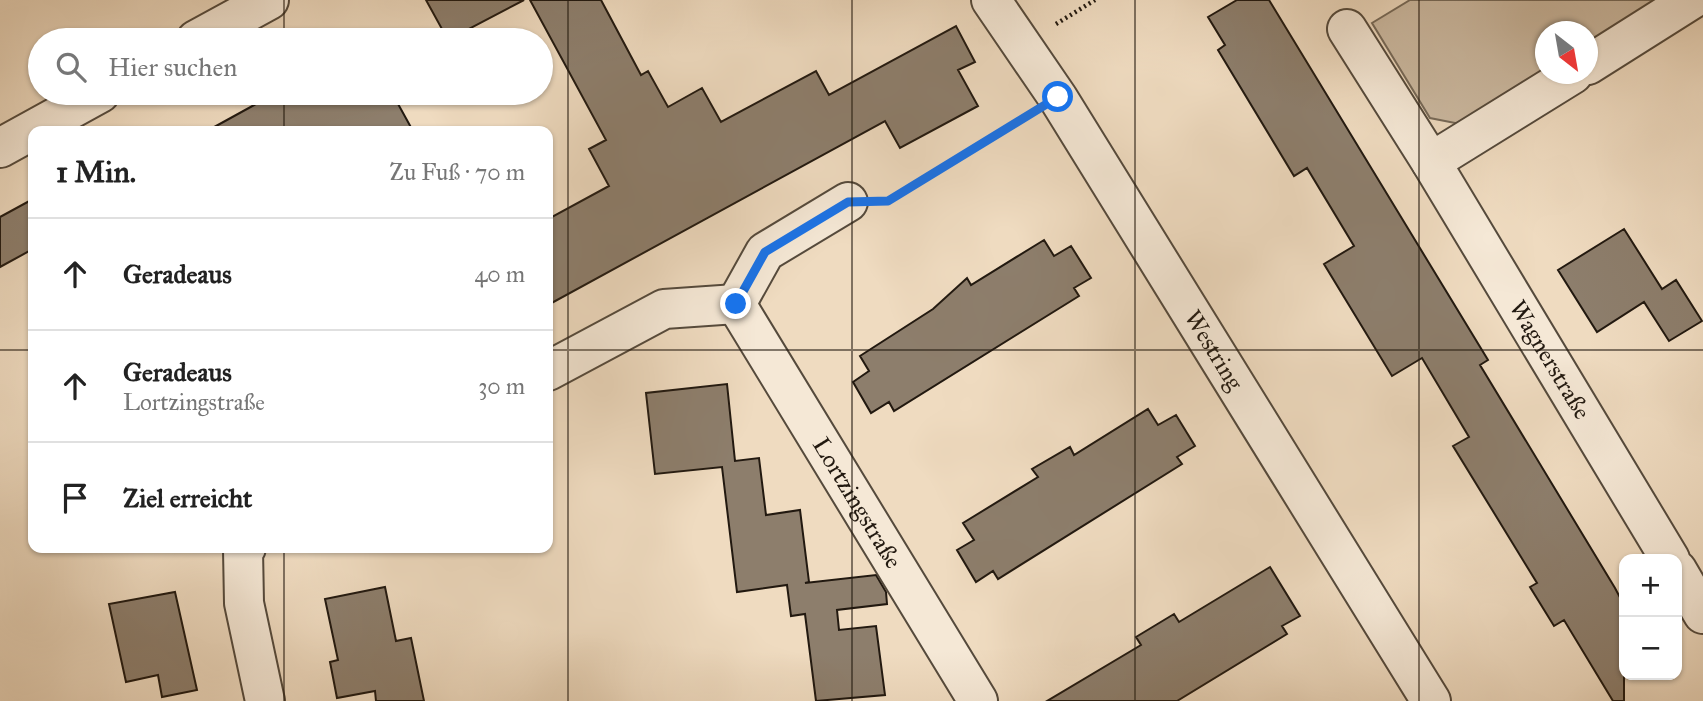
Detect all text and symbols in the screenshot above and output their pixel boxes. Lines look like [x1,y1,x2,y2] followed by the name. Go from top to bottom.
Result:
[1535,21,1598,84] north arrow
[28,28,553,105] search box
[52,48,90,86] icon: search
[108,51,237,83] text: Hier suchen
[1042,81,1073,112] route start
[56,154,136,190] text: 1 Min.
[390,158,525,186] text: Zu Fuß · 70 m
[56,255,94,293] icon: ahead
[123,258,232,290] text: Geradeaus
[475,260,525,288] text: 40 m
[720,288,751,319] route end
[1503,295,1597,425] street label: Wagnerstraße
[1178,304,1250,396] street label: Westring
[123,356,232,388] text: Geradeaus
[56,367,94,405] icon: ahead
[478,372,525,400] text: 30 m
[123,388,265,416] text: Lortzingstraße
[806,432,909,574] street label: Lortzingstraße
[56,479,94,517] icon: arrive
[123,482,252,514] text: Ziel erreicht
[1619,554,1682,680] map controls
[1619,554,1682,617] button: +
[1619,617,1682,680] button: −

